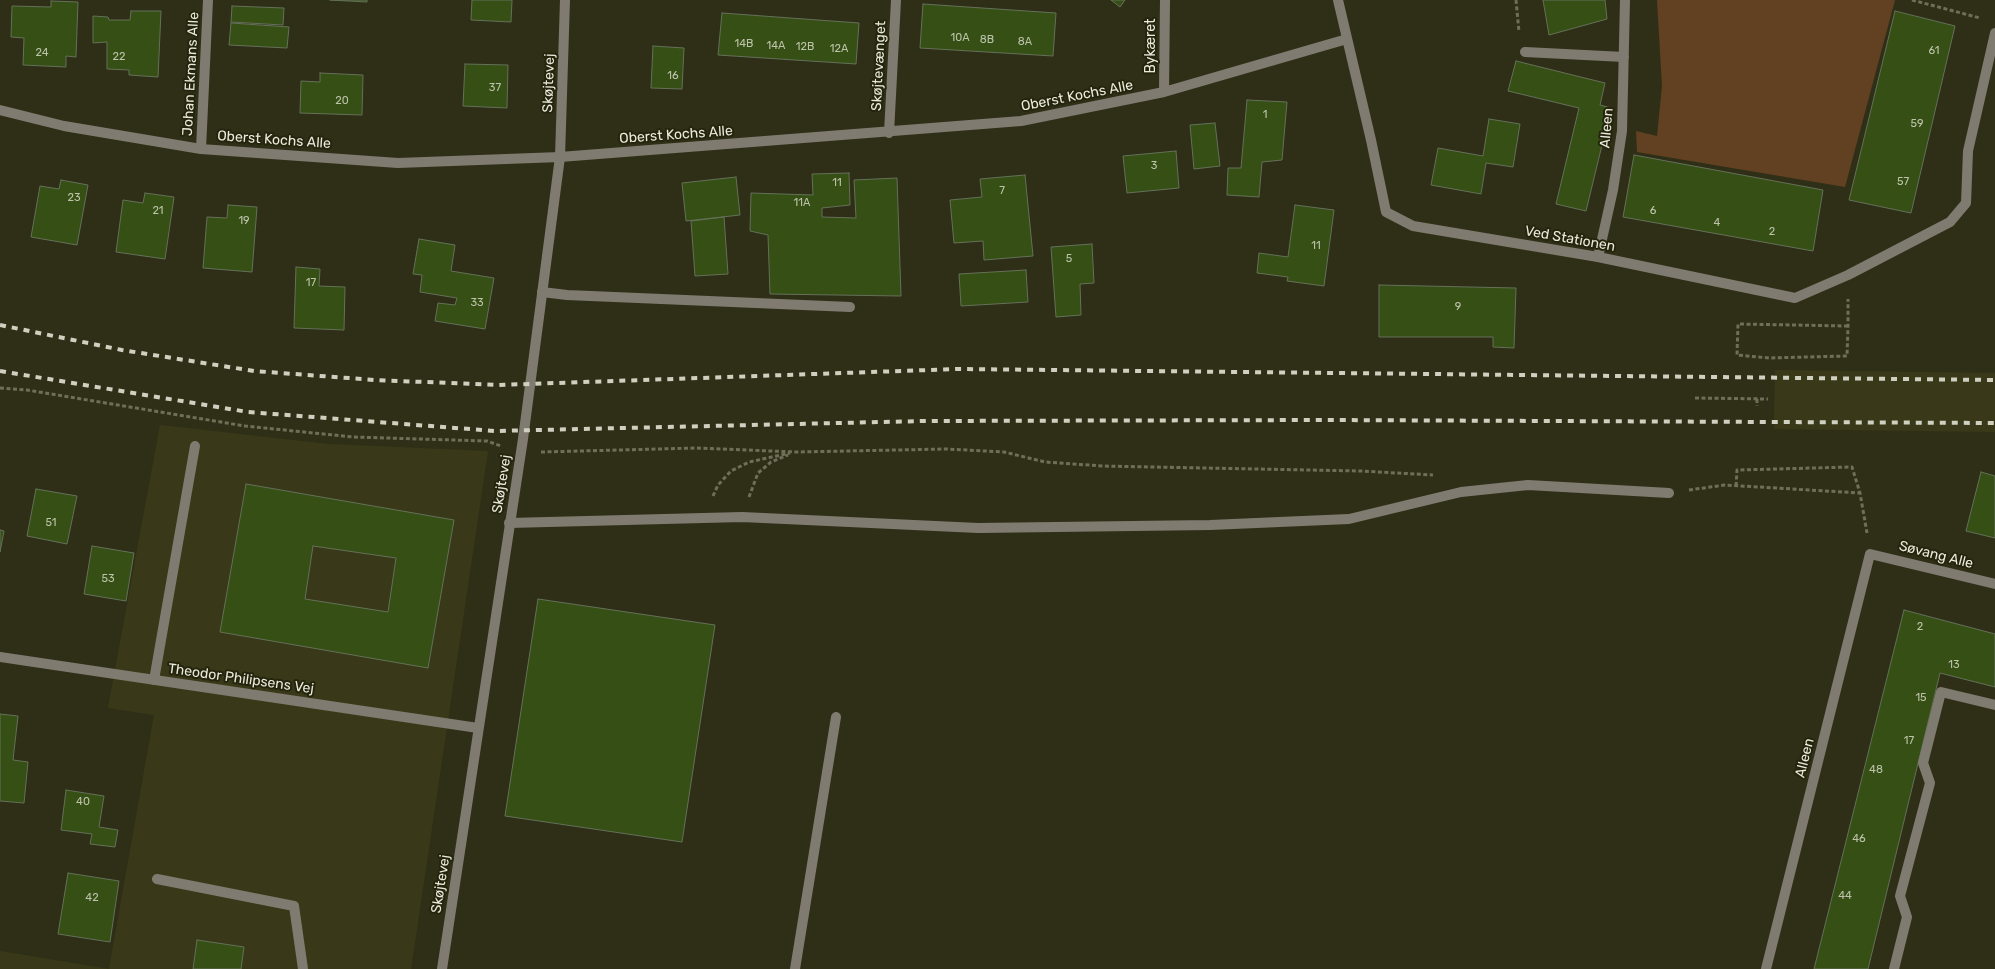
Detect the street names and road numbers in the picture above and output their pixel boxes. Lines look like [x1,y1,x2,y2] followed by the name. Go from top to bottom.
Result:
[179,12,203,136] street label: Johan Ekmans Alle
[1143,18,1159,74] street label: Bykæret
[868,20,890,112] street label: Skøjtevænget
[540,53,558,113] street label: Skøjtevej
[1020,77,1134,115] street label: Oberst Kochs Alle
[1597,107,1617,149] street label: Alleen
[619,123,733,147] street label: Oberst Kochs Alle
[217,128,331,152] street label: Oberst Kochs Alle
[1523,223,1617,255] street label: Ved Stationen
[489,453,515,515] street label: Skøjtevej
[1897,538,1975,572] street label: Søvang Alle
[167,660,315,698] street label: Theodor Philipsens Vej
[1792,736,1818,780] street label: Alleen
[428,853,454,915] street label: Skøjtevej

